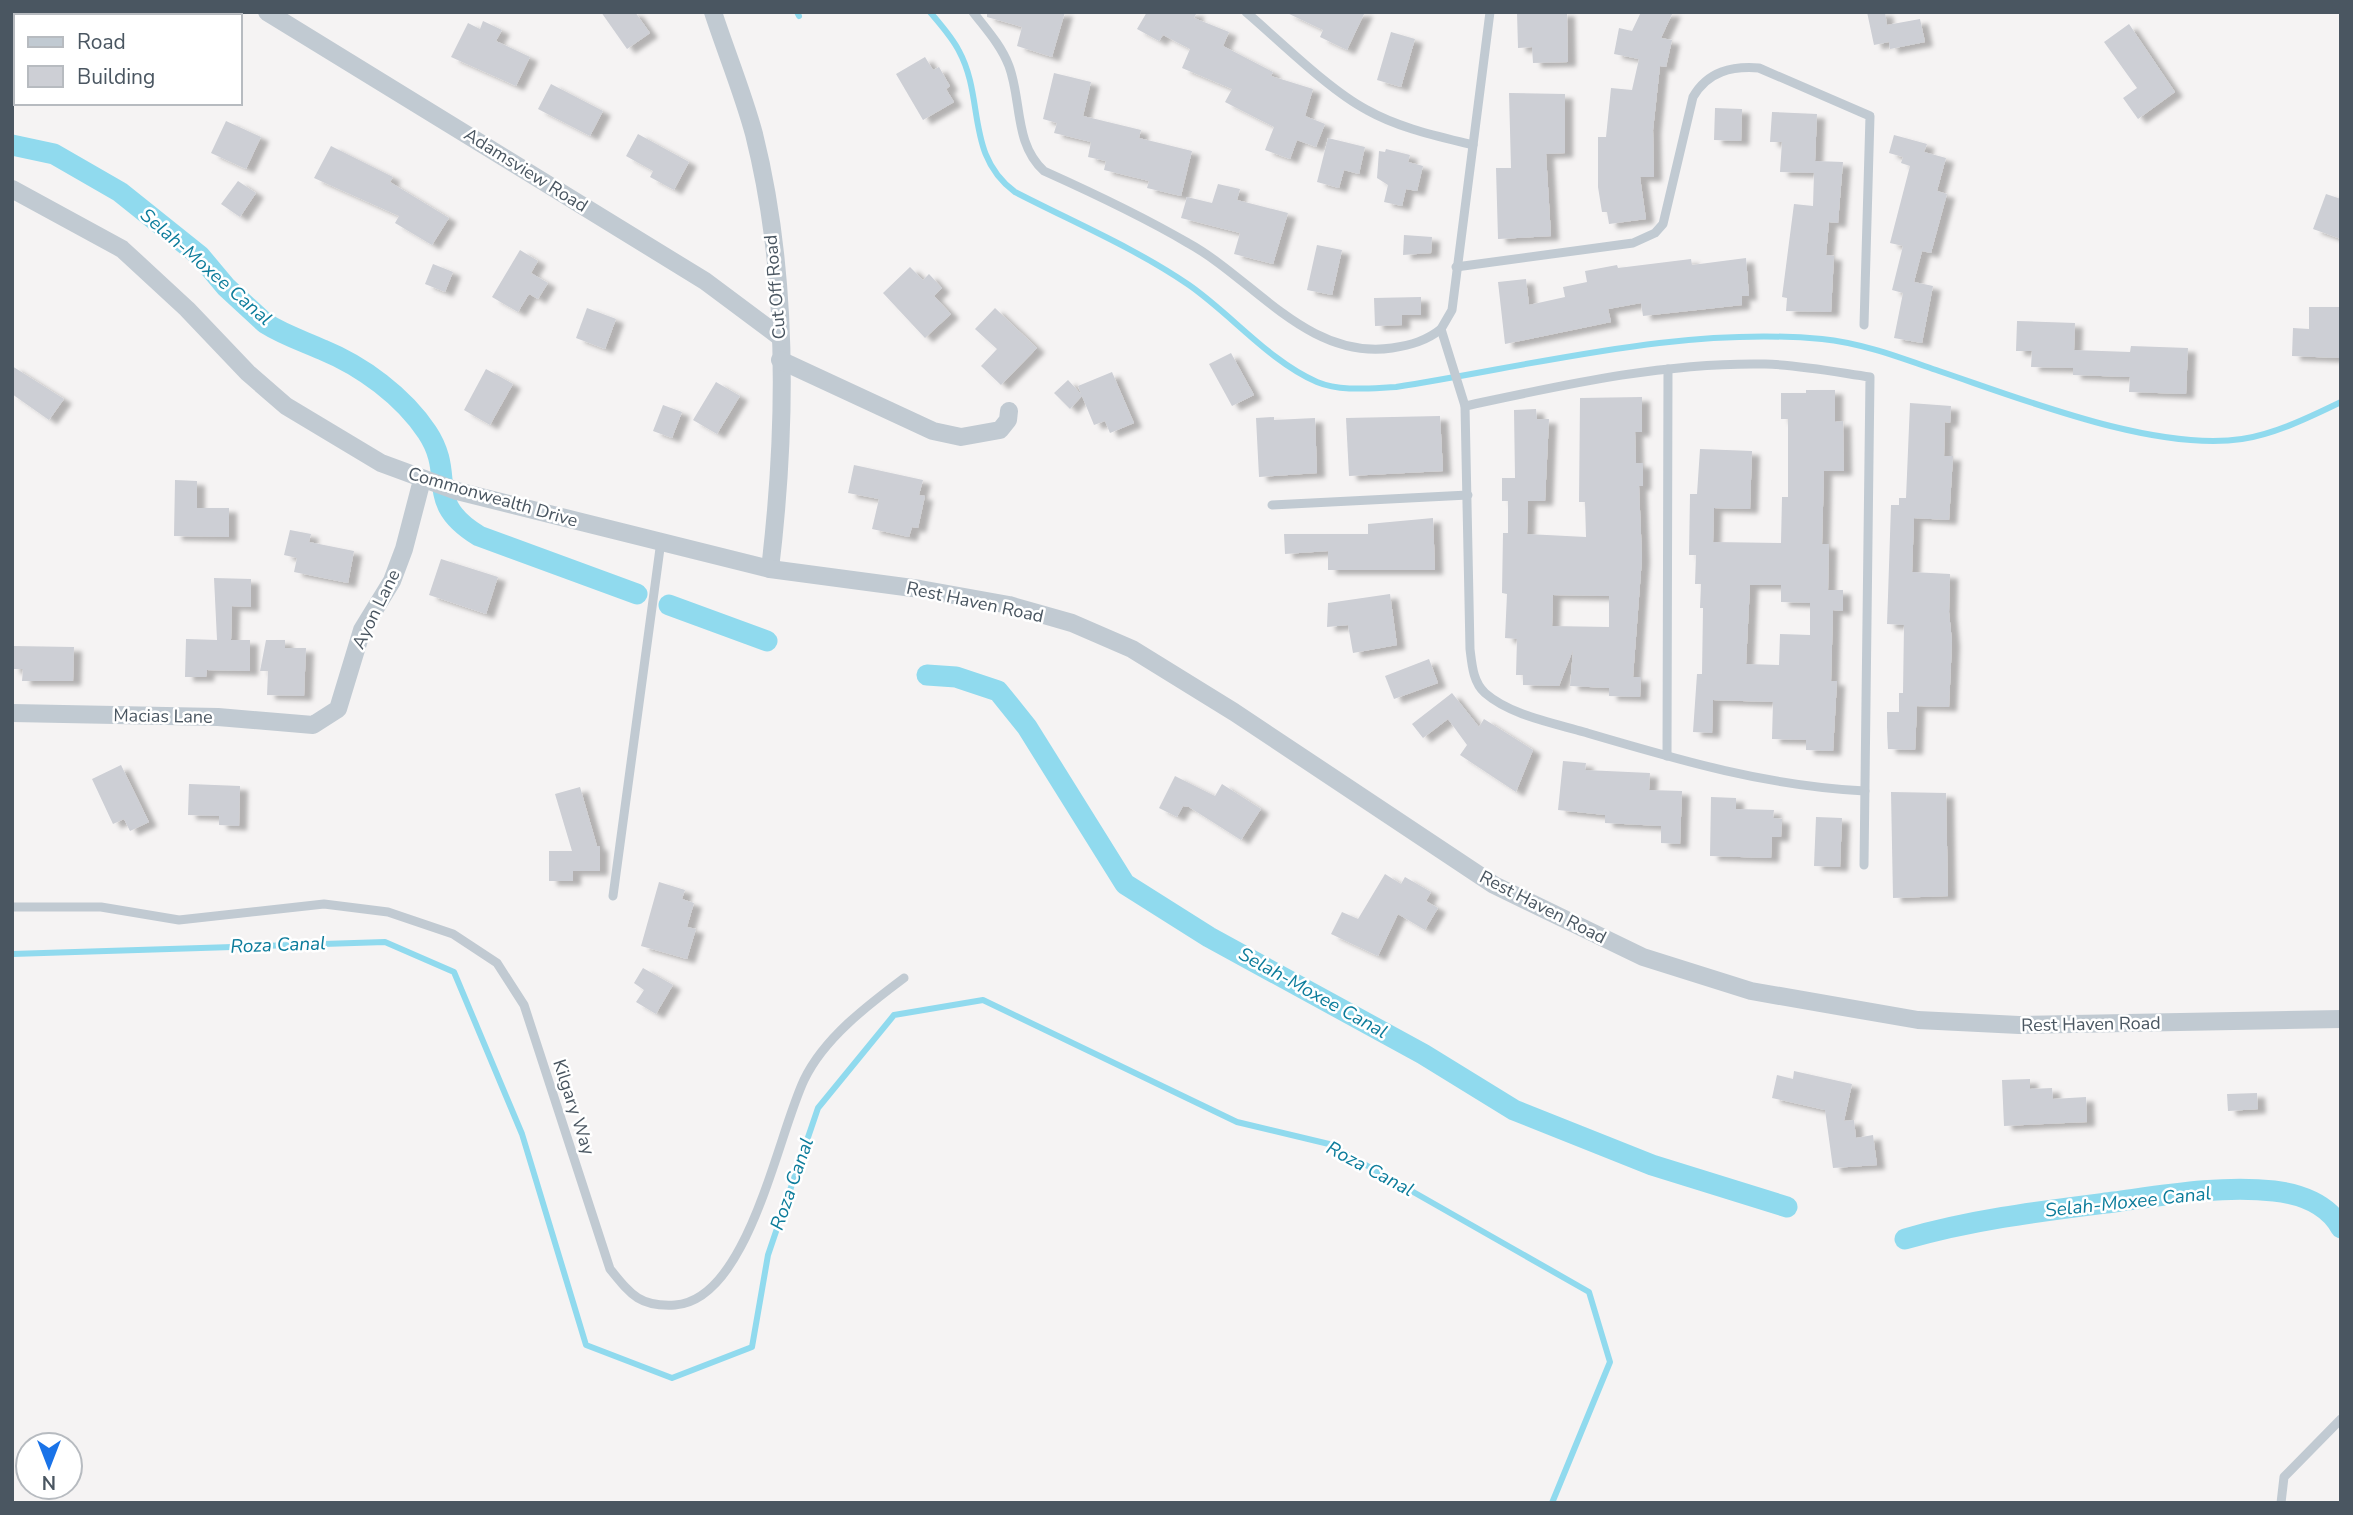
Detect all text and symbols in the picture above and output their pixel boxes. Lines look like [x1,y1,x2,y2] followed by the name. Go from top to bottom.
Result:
[14,14,242,105] legend
[77,28,126,56] text: Road
[77,63,155,91] text: Building
[460,122,592,218] street label: Adamsview Road
[135,202,277,332] water label: Selah-Moxee Canal
[758,234,792,340] street label: Cut Off Road
[405,461,581,533] street label: Commonwealth Drive
[346,565,406,653] street label: Ayon Lane
[904,576,1046,628] street label: Rest Haven Road
[113,703,213,729] street label: Macias Lane
[1475,865,1611,949] street label: Rest Haven Road
[230,930,326,960] water label: Roza Canal
[1234,941,1392,1045] water label: Selah-Moxee Canal
[2021,1011,2161,1037] street label: Rest Haven Road
[547,1056,601,1159] street label: Kilgary Way
[764,1135,820,1233] water label: Roza Canal
[1322,1135,1418,1203] water label: Roza Canal
[2044,1180,2212,1224] water label: Selah-Moxee Canal
[14,1431,84,1501] north arrow
[42,1469,56,1495] text: N

